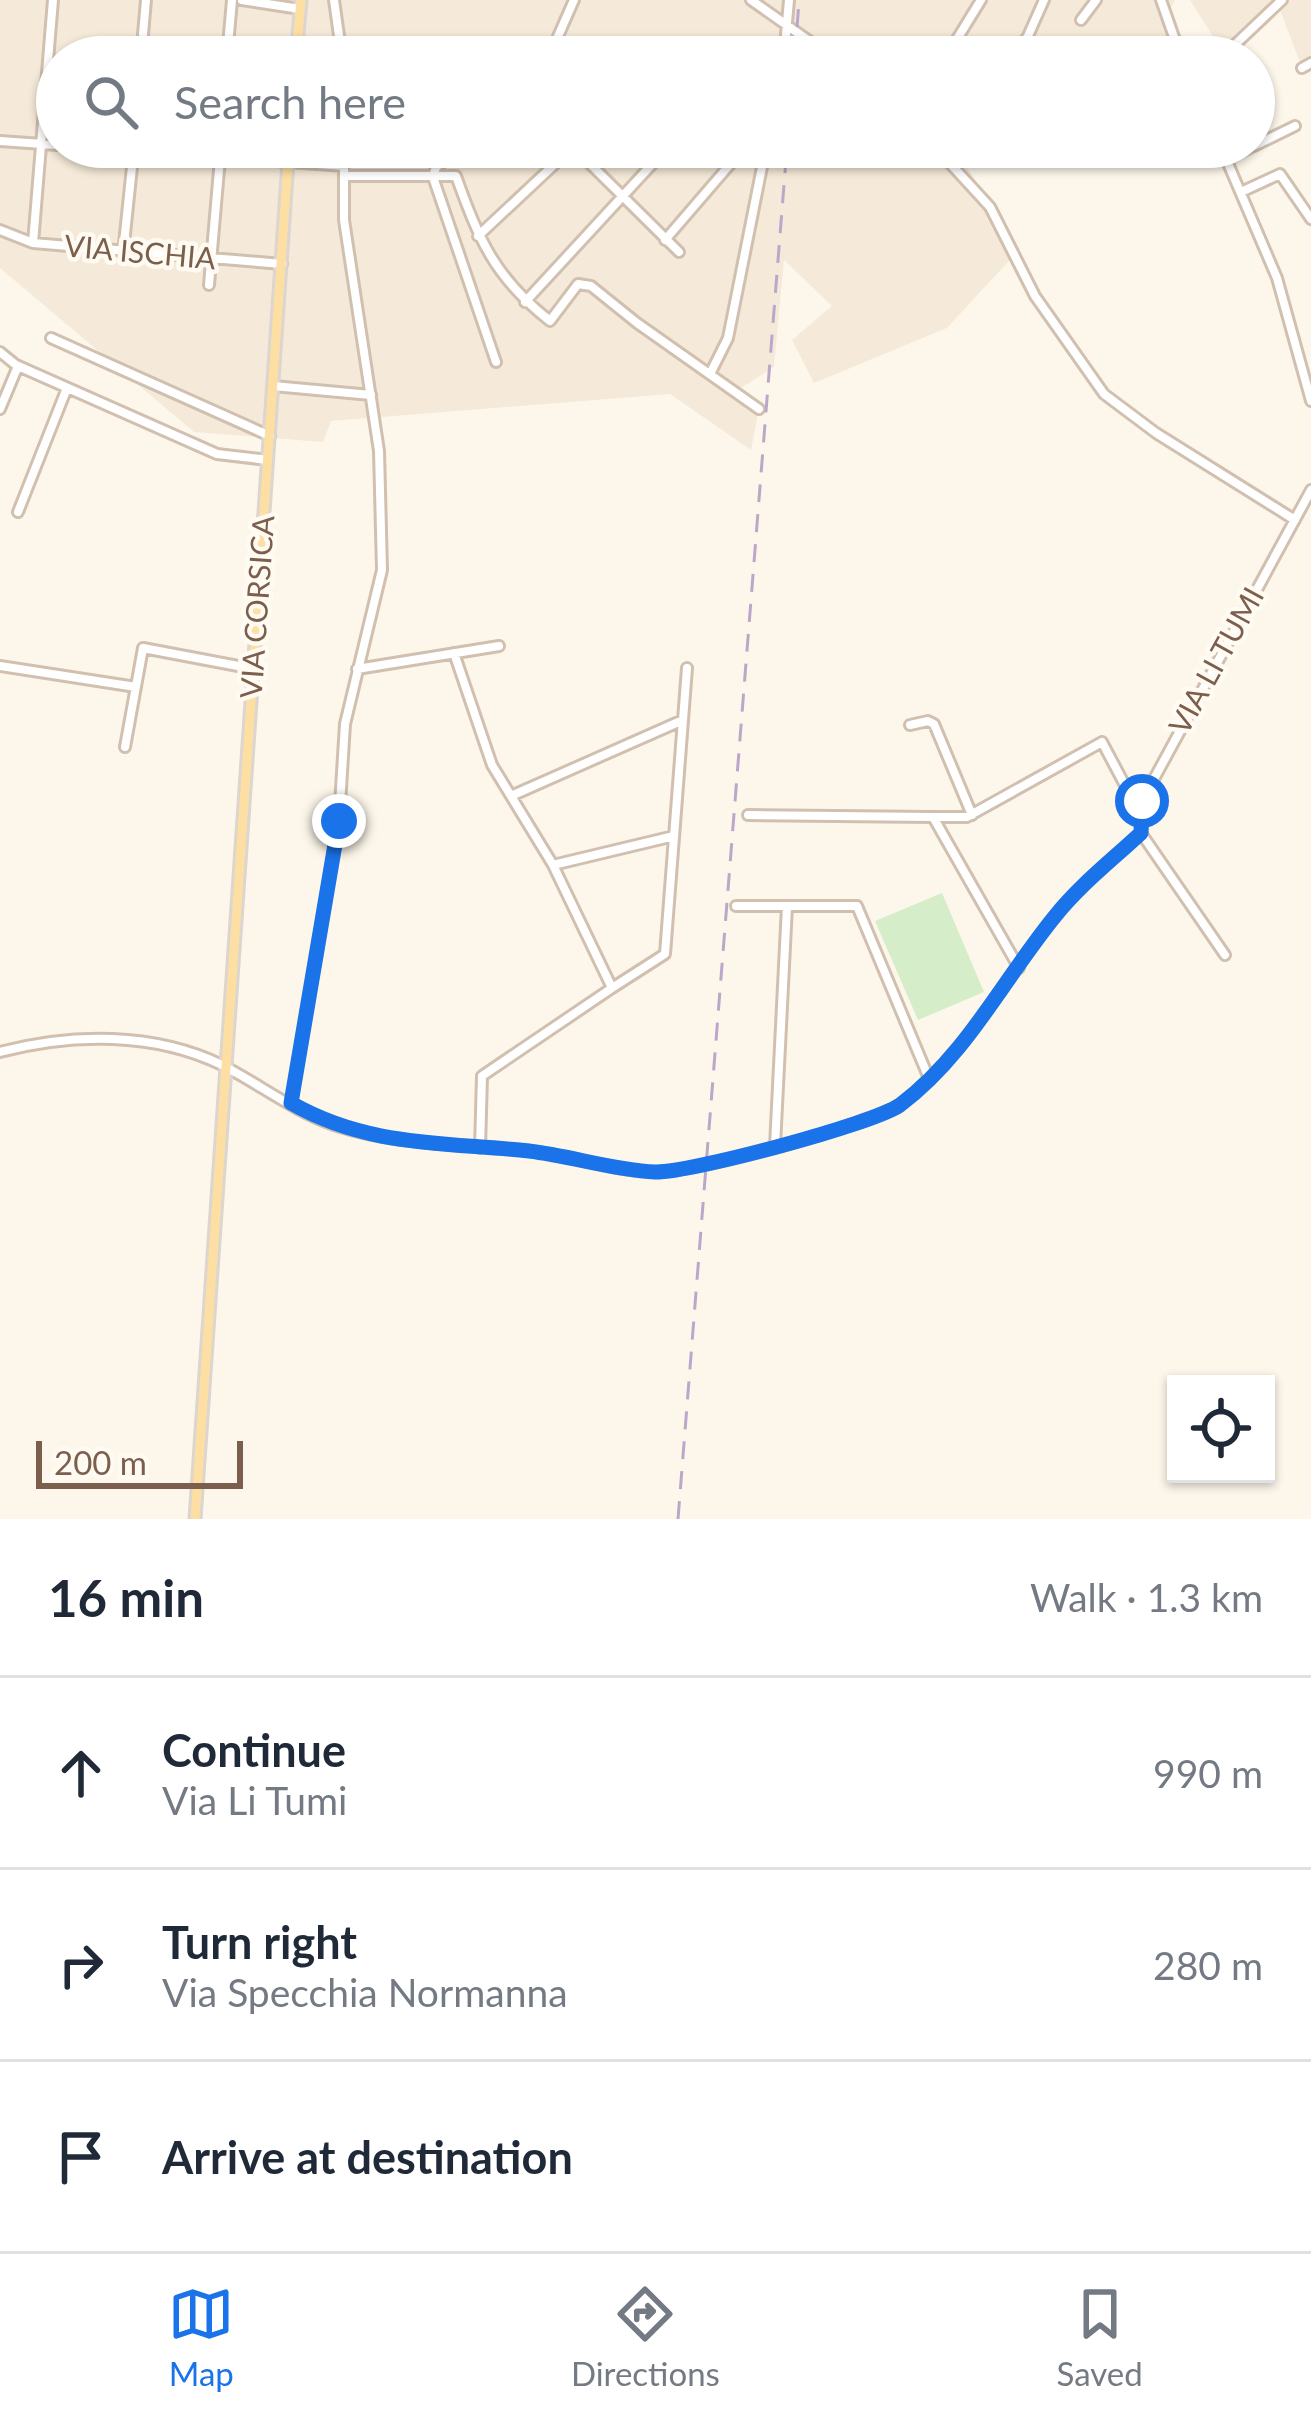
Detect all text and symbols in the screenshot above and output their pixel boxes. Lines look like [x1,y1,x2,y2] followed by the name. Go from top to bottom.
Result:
[36,36,1275,168] search box
[78,69,144,135] icon: search
[174,75,406,129] text: Search here
[63,226,218,276] street label: VIA ISCHIA
[232,514,280,699] street label: VIA CORSICA
[1160,580,1270,740] street label: VIA LI TUMI
[1115,774,1169,828] route start
[312,794,366,848] route end
[1167,1375,1275,1483] map controls
[1167,1375,1275,1483] button: locate
[36,1435,243,1488] scale bar
[54,1442,147,1482] text: 200 m
[48,1567,204,1628] text: 16 min
[1030,1574,1263,1620] text: Walk · 1.3 km
[162,1723,346,1777] text: Continue
[48,1740,114,1806] icon: ahead
[1153,1750,1263,1796] text: 990 m
[162,1777,347,1823] text: Via Li Tumi
[162,1915,357,1969] text: Turn right
[48,1932,114,1998] icon: right
[1153,1942,1263,1988] text: 280 m
[162,1969,568,2015] text: Via Specchia Normanna
[48,2124,114,2190] icon: arrive
[162,2130,573,2184] text: Arrive at destination
[168,2281,234,2393] tab: Map
[571,2281,720,2393] tab: Directions
[1056,2281,1143,2393] tab: Saved

